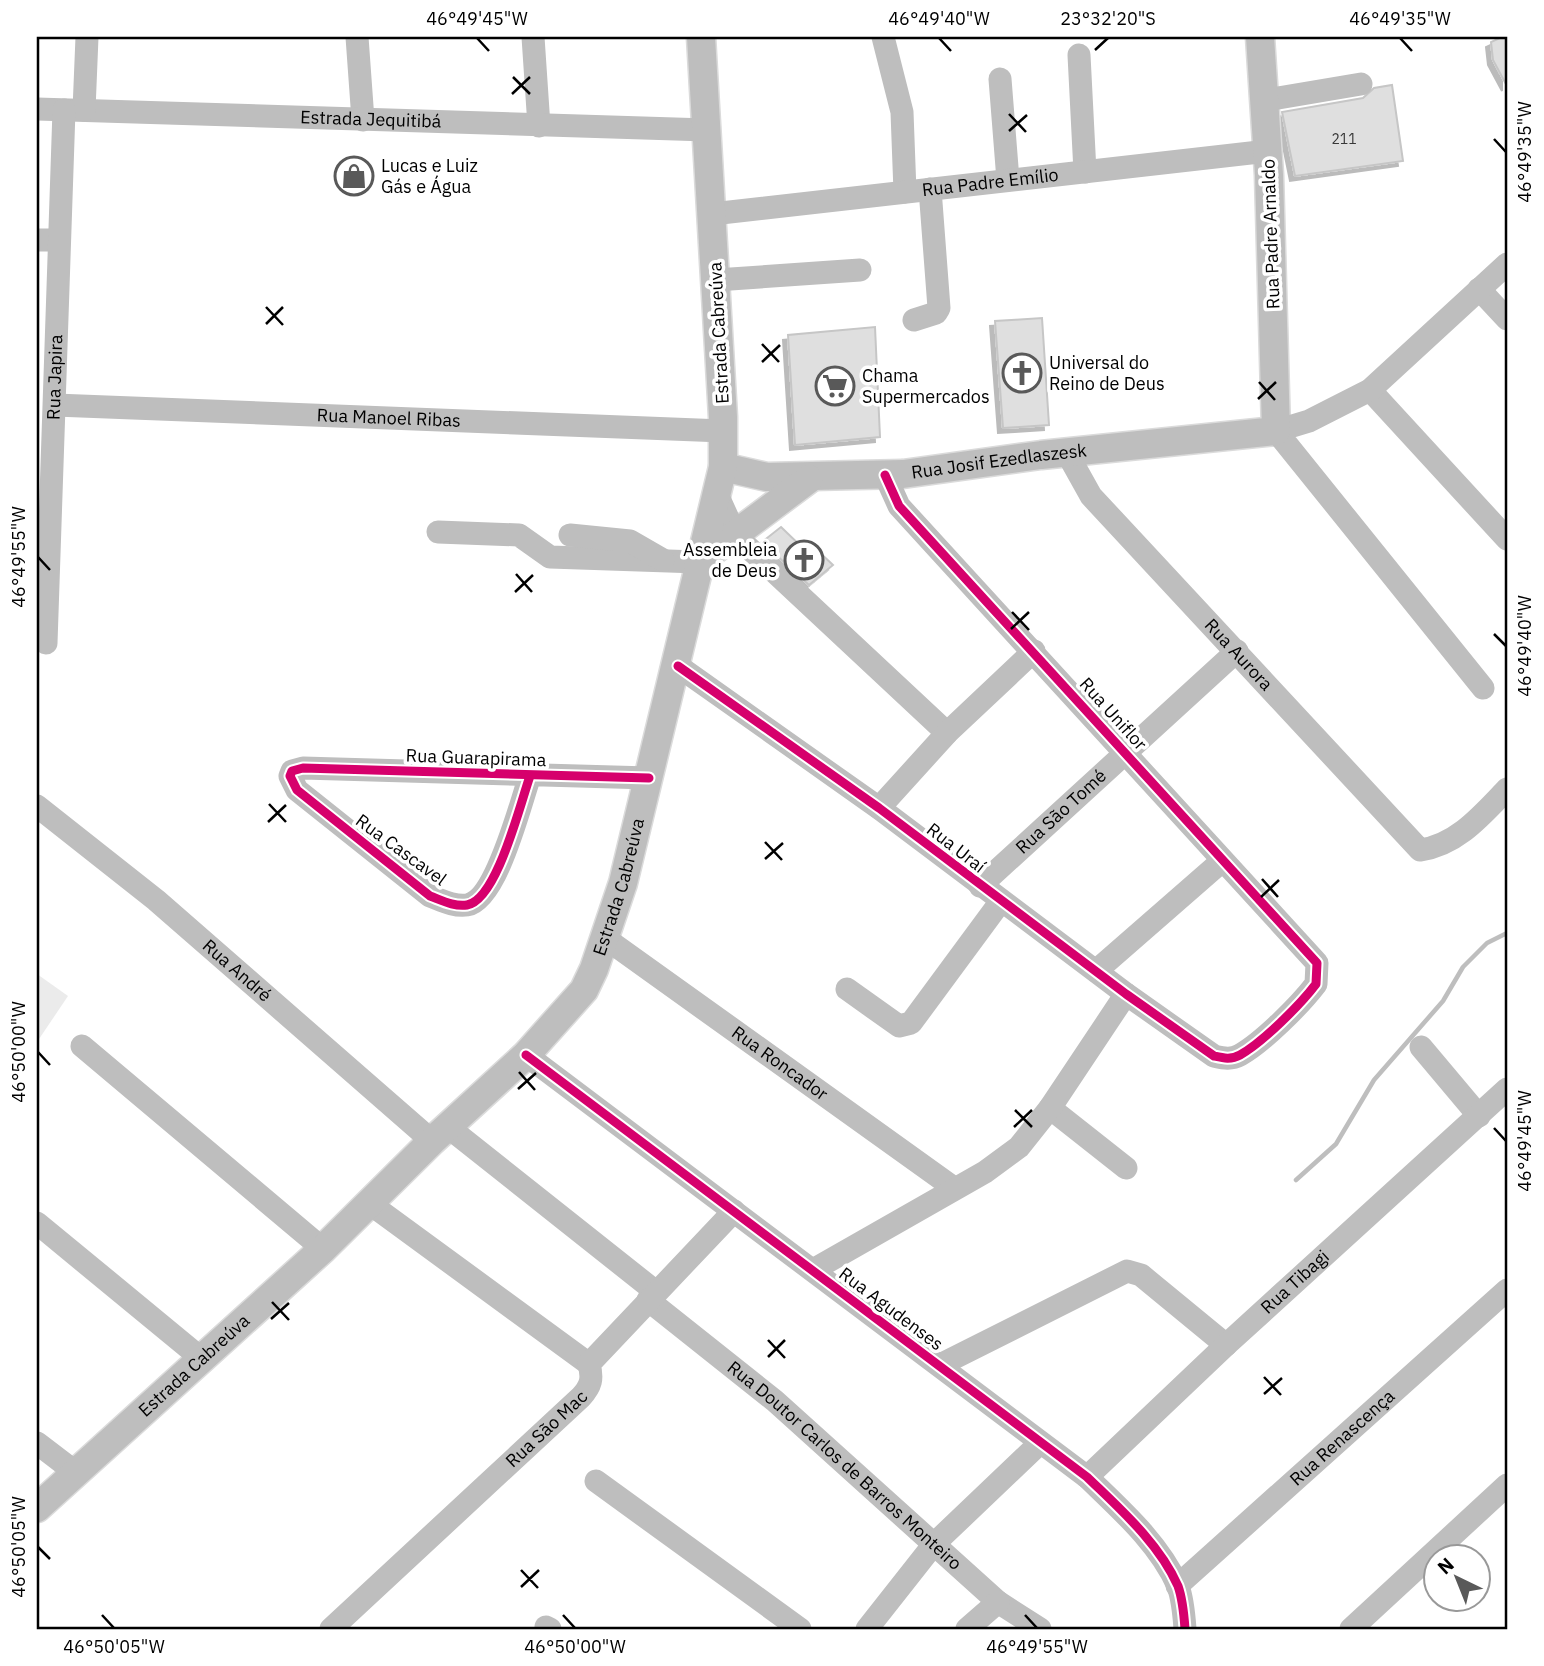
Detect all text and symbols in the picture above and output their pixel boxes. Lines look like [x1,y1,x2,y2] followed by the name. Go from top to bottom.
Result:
[426,7,528,30] text: 46°49'45"W
[888,7,990,30] text: 46°49'40"W
[1060,7,1156,30] text: 23°32'20"S
[1349,7,1451,30] text: 46°49'35"W
[1513,101,1536,203] text: 46°49'35"W
[300,105,442,133] street label: Estrada Jequitibá
[1331,130,1357,148] house number: 211
[381,154,478,198] place label: Lucas e Luiz Gás e Água
[333,155,375,197] shop icon: Lucas e Luiz Gás e Água
[1256,158,1285,310] street label: Rua Padre Arnaldo
[921,163,1060,201] street label: Rua Padre Emílio
[703,261,734,405] street label: Estrada Cabreúva
[42,334,67,420] street label: Rua Japira
[1049,351,1165,395] place label: Universal do Reino de Deus
[1001,352,1043,394] church icon: Universal do Reino de Deus
[862,364,990,408] place label: Chama Supermercados
[814,365,856,407] supermarket icon: Chama Supermercados
[316,403,461,432] street label: Rua Manoel Ribas
[910,438,1088,484] street label: Rua Josif Ezedlaszesk
[7,506,30,608] text: 46°49'55"W
[683,538,777,582] place label: Assembleia de Deus
[783,539,825,581] church icon: Assembleia de Deus
[1513,595,1536,697] text: 46°49'40"W
[1200,614,1278,696] street label: Rua Aurora
[1075,673,1152,755] street label: Rua Uniflor
[405,744,547,771] street label: Rua Guarapirama
[1011,764,1111,859] street label: Rua São Tomé
[351,809,451,890] street label: Rua Cascavel
[587,815,649,958] street label: Estrada Cabreúva
[922,817,991,878] street label: Rua Uraí
[198,934,277,1007] street label: Rua André
[7,1001,30,1103] text: 46°50'00"W
[727,1021,833,1105] street label: Rua Roncador
[1513,1090,1536,1192] text: 46°49'45"W
[1256,1245,1334,1319] street label: Rua Tibagi
[835,1262,948,1355] street label: Rua Agudenses
[133,1309,255,1422] street label: Estrada Cabreúva
[723,1356,967,1575] street label: Rua Doutor Carlos de Barros Monteiro
[1285,1384,1399,1490] street label: Rua Renascença
[500,1385,592,1472] street label: Rua São Mac
[7,1496,30,1598] text: 46°50'05"W
[1422,1544,1492,1614] north arrow
[1432,1552,1459,1579] text: N
[63,1635,165,1658] text: 46°50'05"W
[524,1635,626,1658] text: 46°50'00"W
[986,1635,1088,1658] text: 46°49'55"W

